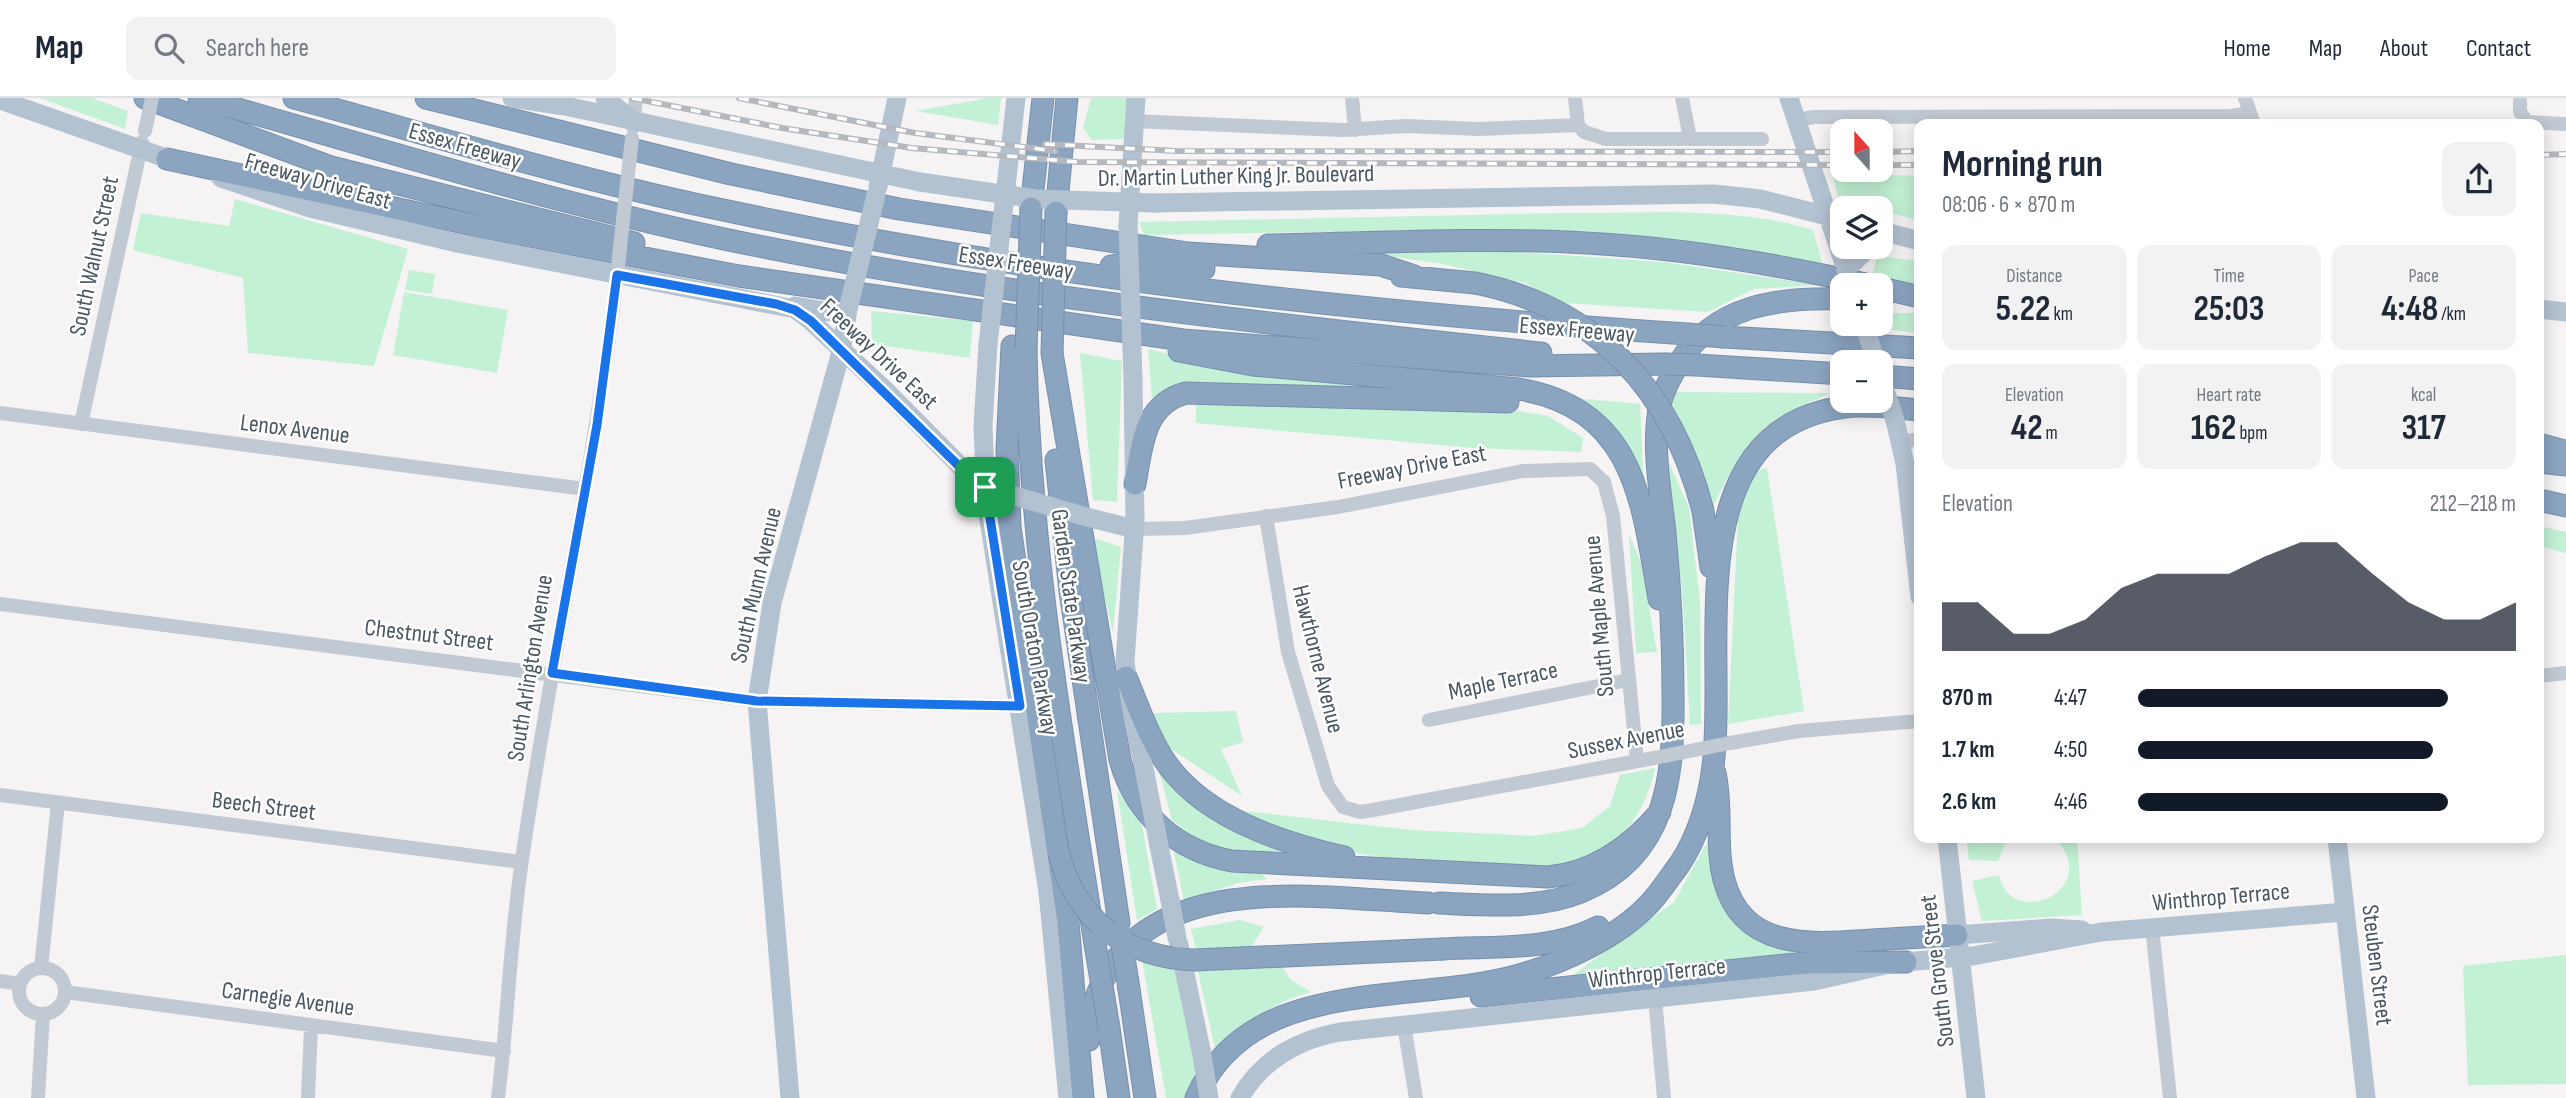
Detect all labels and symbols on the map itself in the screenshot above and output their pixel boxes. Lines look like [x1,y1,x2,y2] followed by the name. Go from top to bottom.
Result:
[406,116,524,176] street label: Essex Freeway
[1830,119,1894,182] north arrow
[242,146,394,216] street label: Freeway Drive East
[1098,159,1374,193] street label: Dr. Martin Luther King Jr. Boulevard
[63,174,125,338] street label: South Walnut Street
[957,240,1075,286] street label: Essex Freeway
[814,292,944,416] street label: Freeway Drive East
[1518,311,1636,349] street label: Essex Freeway
[239,408,351,450] street label: Lenox Avenue
[1335,438,1489,496] street label: Freeway Drive East
[955,457,1015,517] pin
[724,504,788,666] street label: South Munn Avenue
[1044,507,1098,685] street label: Garden State Parkway
[1578,534,1620,698] street label: South Maple Avenue
[1005,558,1065,738] street label: South Oraton Parkway
[501,573,559,763] street label: South Arlington Avenue
[1286,582,1350,736] street label: Hawthorne Avenue
[363,613,495,657] street label: Chestnut Street
[1446,655,1560,707] street label: Maple Terrace
[1565,714,1687,766] street label: Sussex Avenue
[210,785,318,827] street label: Beech Street
[2151,877,2291,917] street label: Winthrop Terrace
[1913,893,1961,1049] street label: South Grove Street
[2355,903,2399,1027] street label: Steuben Street
[1587,951,1727,995] street label: Winthrop Terrace
[220,975,356,1023] street label: Carnegie Avenue

